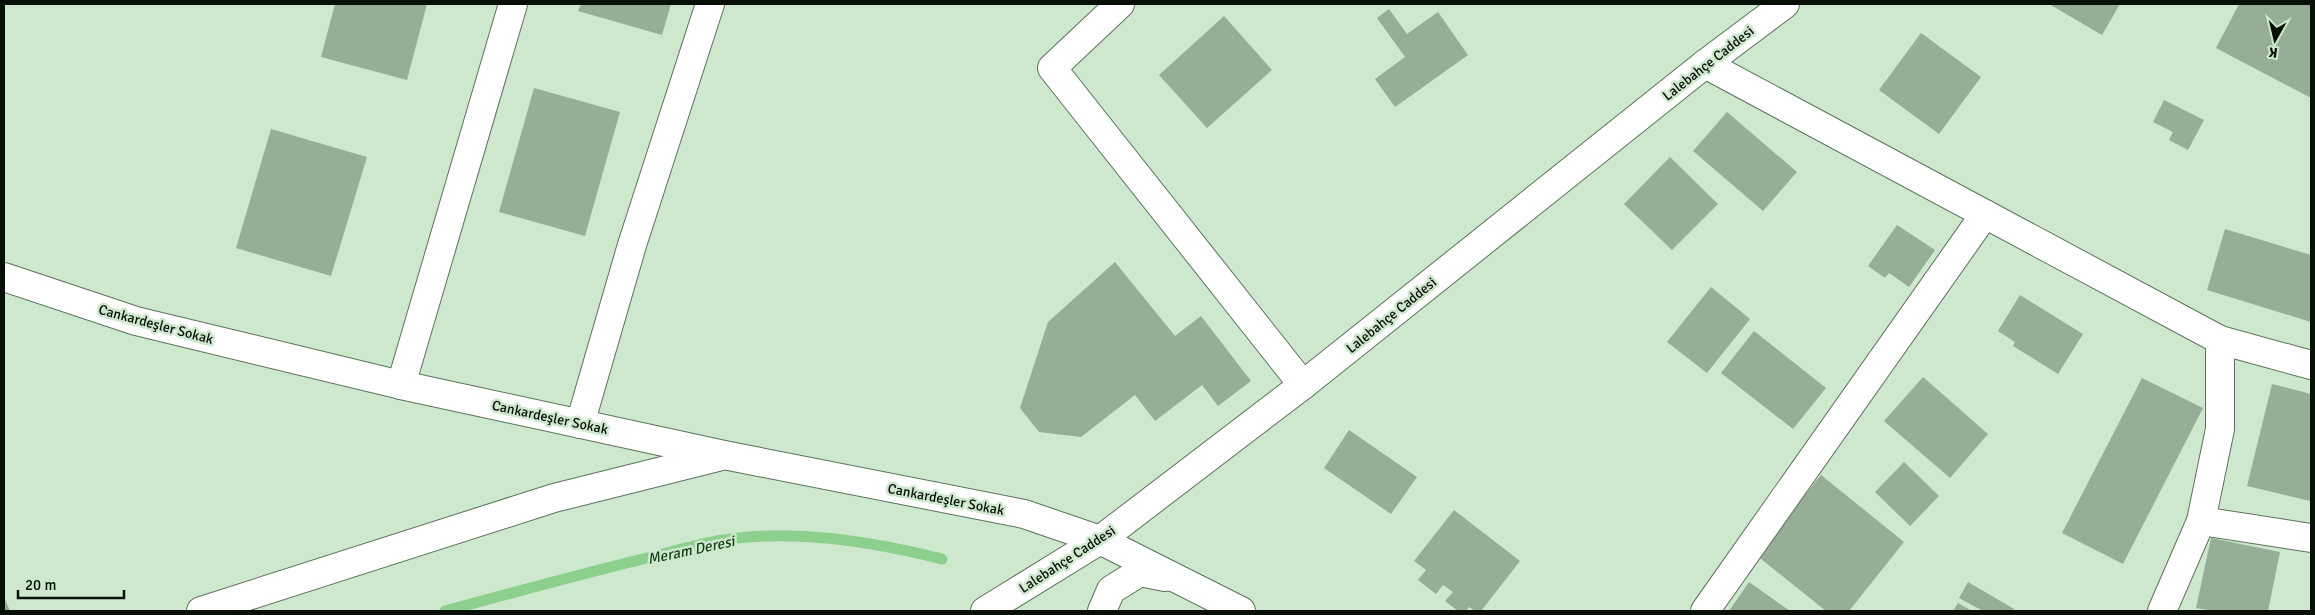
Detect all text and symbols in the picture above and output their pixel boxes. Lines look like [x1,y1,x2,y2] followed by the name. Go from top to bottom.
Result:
[2250,15,2300,65] north arrow
[1659,22,1757,104] street label: Lalebahçe Caddesi
[2267,43,2279,61] text: K
[1343,274,1440,357] street label: Lalebahçe Caddesi
[97,301,215,348] street label: Cankardeşler Sokak
[490,397,609,438] street label: Cankardeşler Sokak
[886,480,1006,519] street label: Cankardeşler Sokak
[1016,522,1119,597] street label: Lalebahçe Caddesi
[646,532,738,568] water label: Meram Deresi
[18,568,124,600] scale bar
[25,576,56,594] text: 20 m

